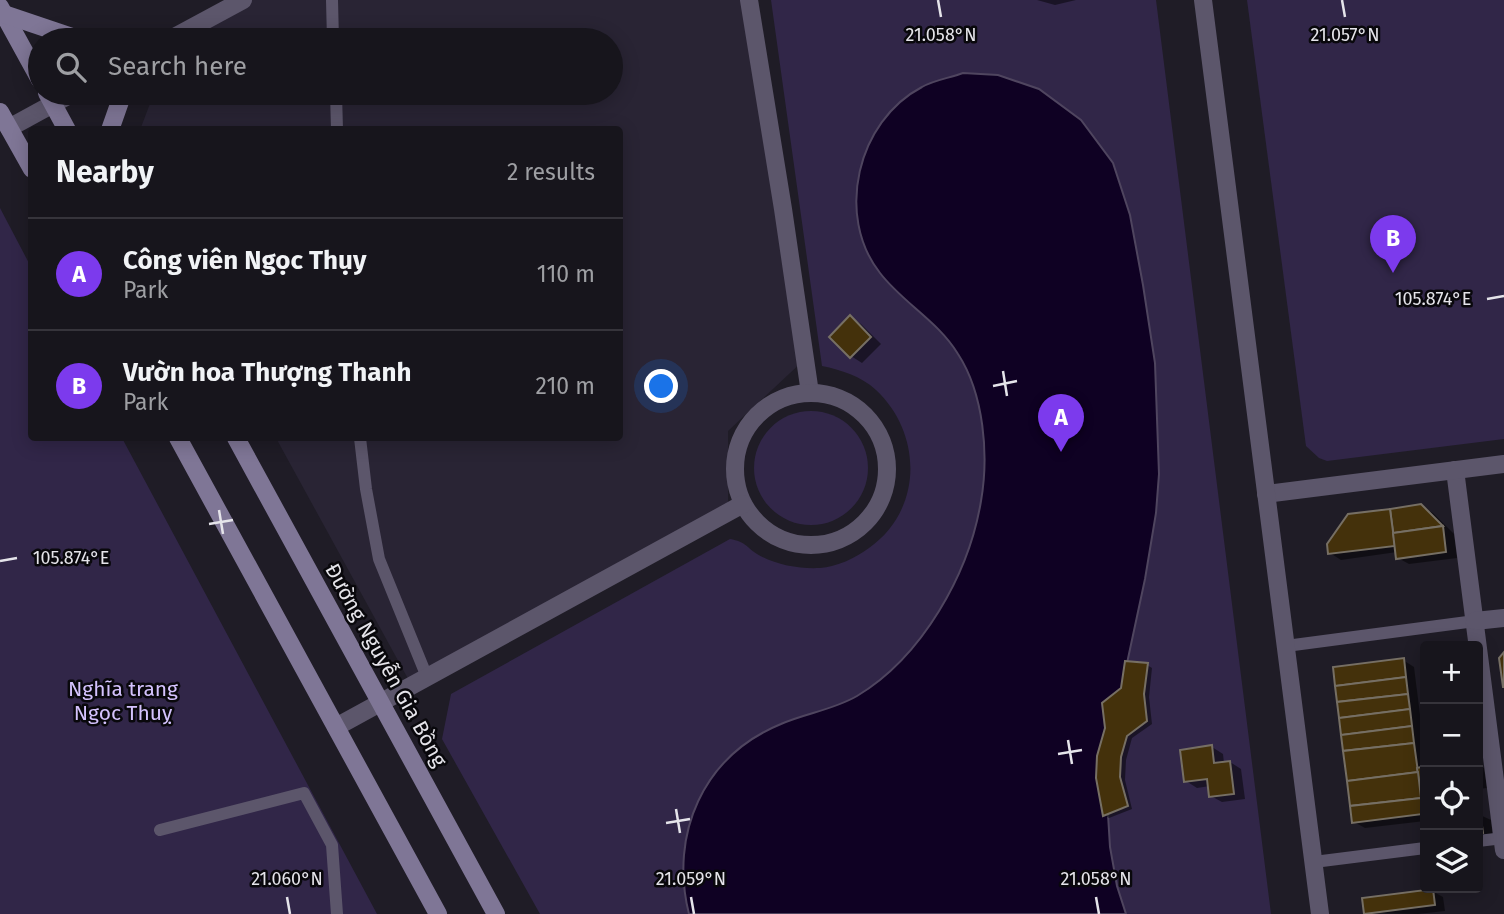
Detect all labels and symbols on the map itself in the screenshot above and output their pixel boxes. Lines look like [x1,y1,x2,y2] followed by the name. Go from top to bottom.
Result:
[905,24,977,46] text: 21.058°N
[1311,24,1379,46] text: 21.057°N
[1370,215,1416,273] pin: B
[1395,288,1471,310] text: 105.874°E
[644,369,678,403] your location
[1038,394,1084,452] pin: A
[33,547,109,569] text: 105.874°E
[319,559,453,771] street label: Đường Nguyễn Gia Bồng
[68,676,178,726] park label: Nghĩa trang Ngọc Thuỵ
[251,868,323,890] text: 21.060°N
[656,868,726,890] text: 21.059°N
[1060,868,1132,890] text: 21.058°N

